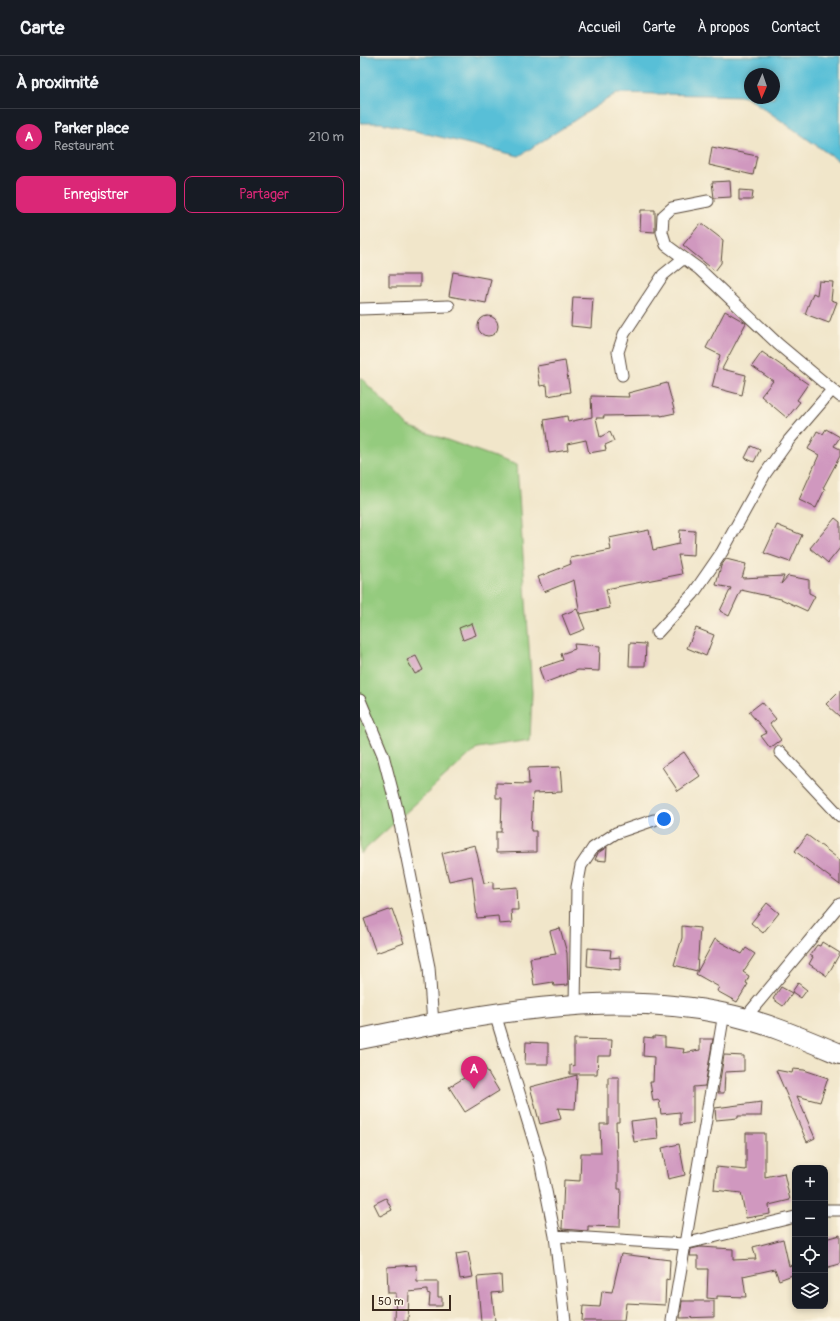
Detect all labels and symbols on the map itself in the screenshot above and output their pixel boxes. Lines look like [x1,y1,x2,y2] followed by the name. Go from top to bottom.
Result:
[744,68,780,104] north arrow
[654,809,674,829] your location
[461,1056,487,1089] pin: A
[372,1293,451,1312] scale bar

